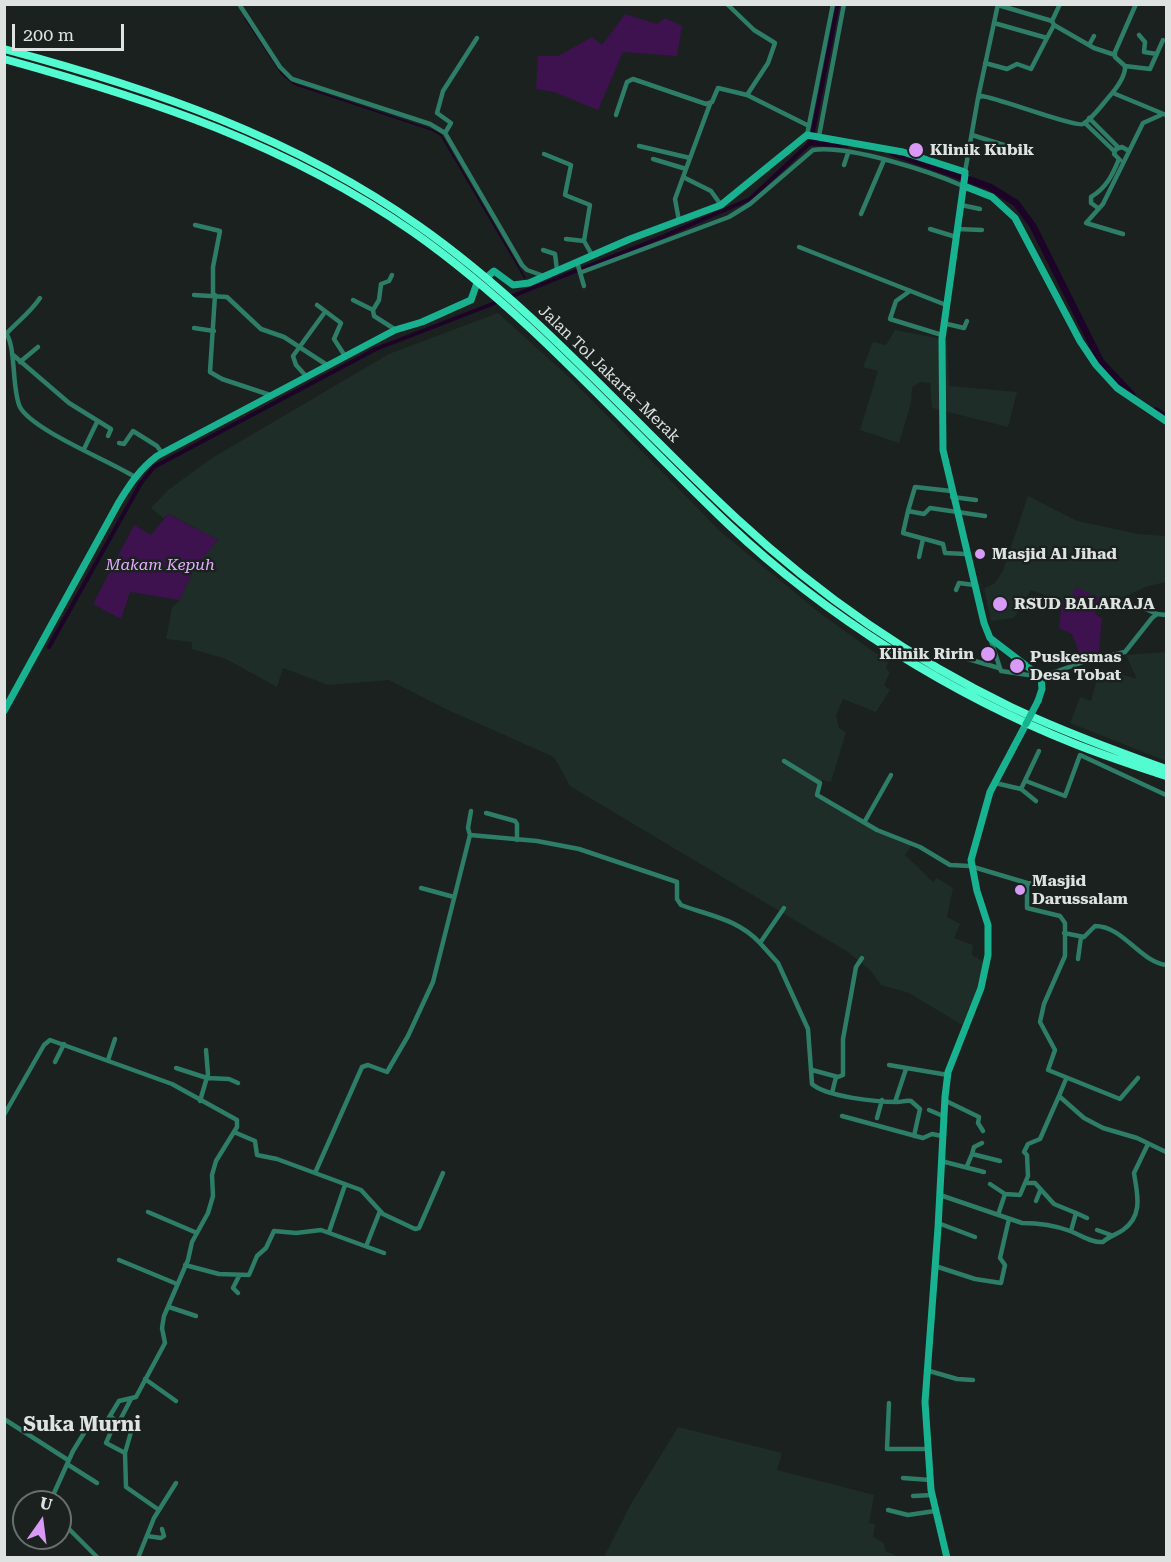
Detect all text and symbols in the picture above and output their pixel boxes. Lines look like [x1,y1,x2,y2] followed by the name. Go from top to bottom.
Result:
[15,12,128,50] scale bar
[23,24,74,45] text: 200 m
[930,140,1034,160] place label: Klinik Kubik
[907,141,925,159] marker: Klinik Kubik
[534,301,684,447] street label: Jalan Tol Jakarta–Merak
[992,544,1117,564] place label: Masjid Al Jihad
[973,547,987,561] marker: Masjid Al Jihad
[105,555,215,575] park label: Makam Kepuh
[1014,594,1155,614] place label: RSUD BALARAJA
[991,595,1009,613] marker: RSUD BALARAJA
[879,644,974,664] place label: Klinik Ririn
[979,645,997,663] marker: Klinik Ririn
[1030,647,1122,685] place label: Puskesmas Desa Tobat
[1008,657,1026,675] marker: Puskesmas Desa Tobat
[1032,871,1128,909] place label: Masjid Darussalam
[1013,883,1027,897] marker: Masjid Darussalam
[23,1413,141,1437] district label: Suka Murni
[12,1490,72,1550] north arrow
[38,1493,54,1515] text: U

